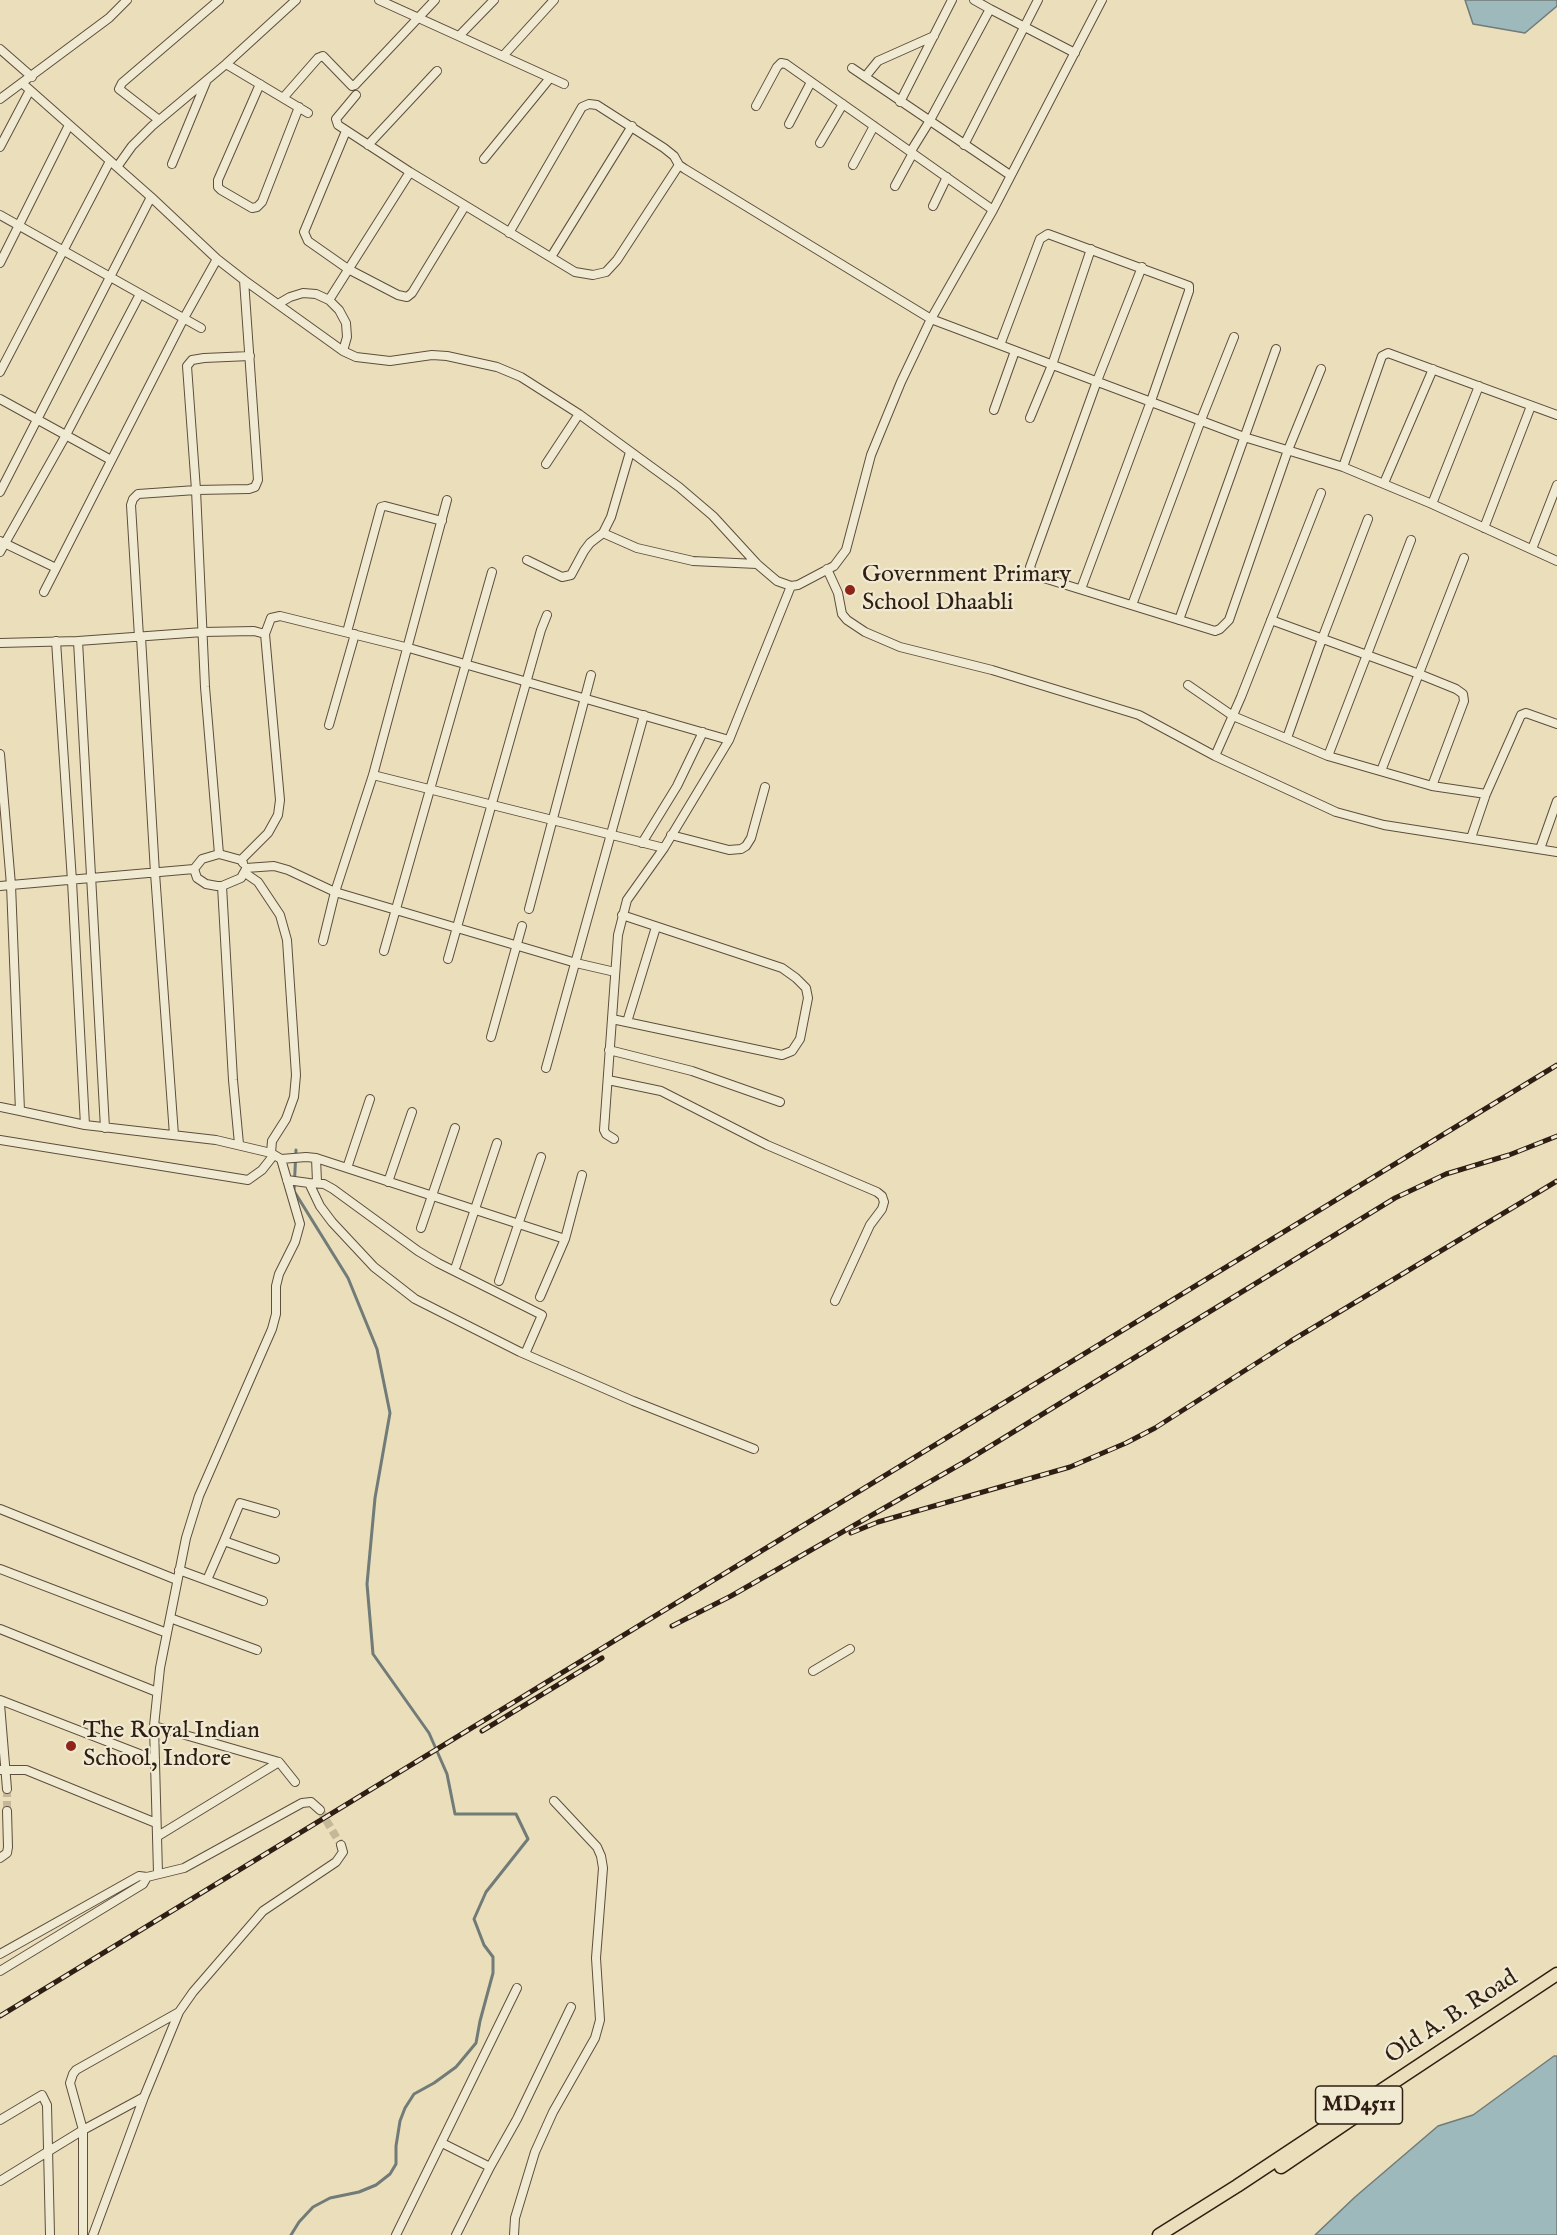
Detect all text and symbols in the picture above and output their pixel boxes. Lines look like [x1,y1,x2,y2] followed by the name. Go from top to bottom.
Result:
[862,562,1071,618] place label: Government Primary School Dhaabli
[843,583,857,597] marker: Government Primary School Dhaabli
[83,1718,260,1774] place label: The Royal Indian School, Indore
[64,1739,78,1753] marker: The Royal Indian School, Indore
[1380,1965,1524,2071] street label: Old A. B. Road
[1316,2086,1402,2124] road number: MD4511

